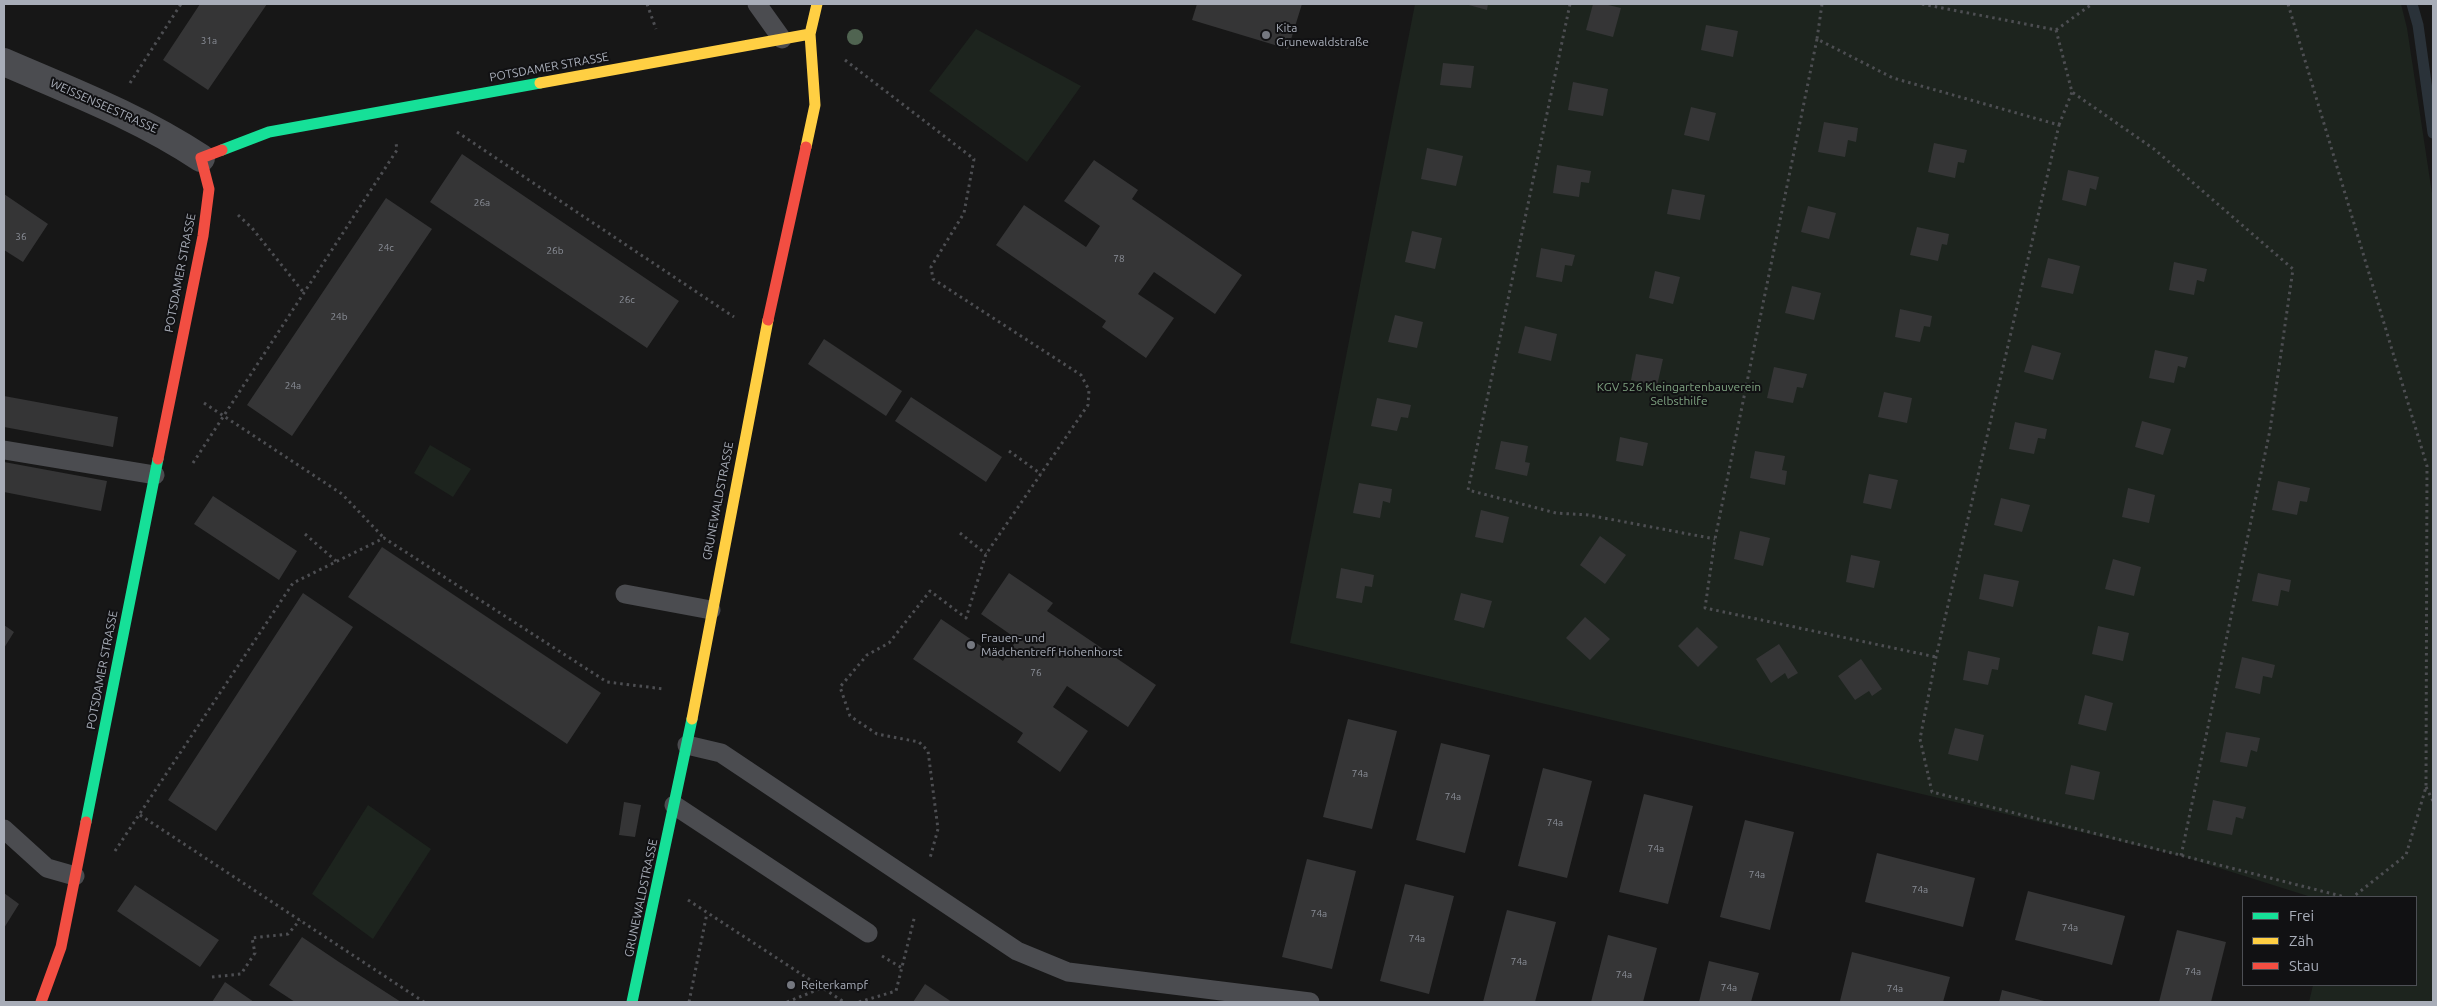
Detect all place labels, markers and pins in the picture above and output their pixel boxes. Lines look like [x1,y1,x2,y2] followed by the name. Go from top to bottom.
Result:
[1276,21,1369,49] place label: Kita Grunewaldstraße
[1260,29,1272,41] marker: Kita Grunewaldstraße
[981,631,1122,659] place label: Frauen- und Mädchentreff Hohenhorst
[965,639,977,651] marker: Frauen- und Mädchentreff Hohenhorst
[801,978,868,992] place label: Reiterkampf
[785,979,797,991] marker: Reiterkampf

